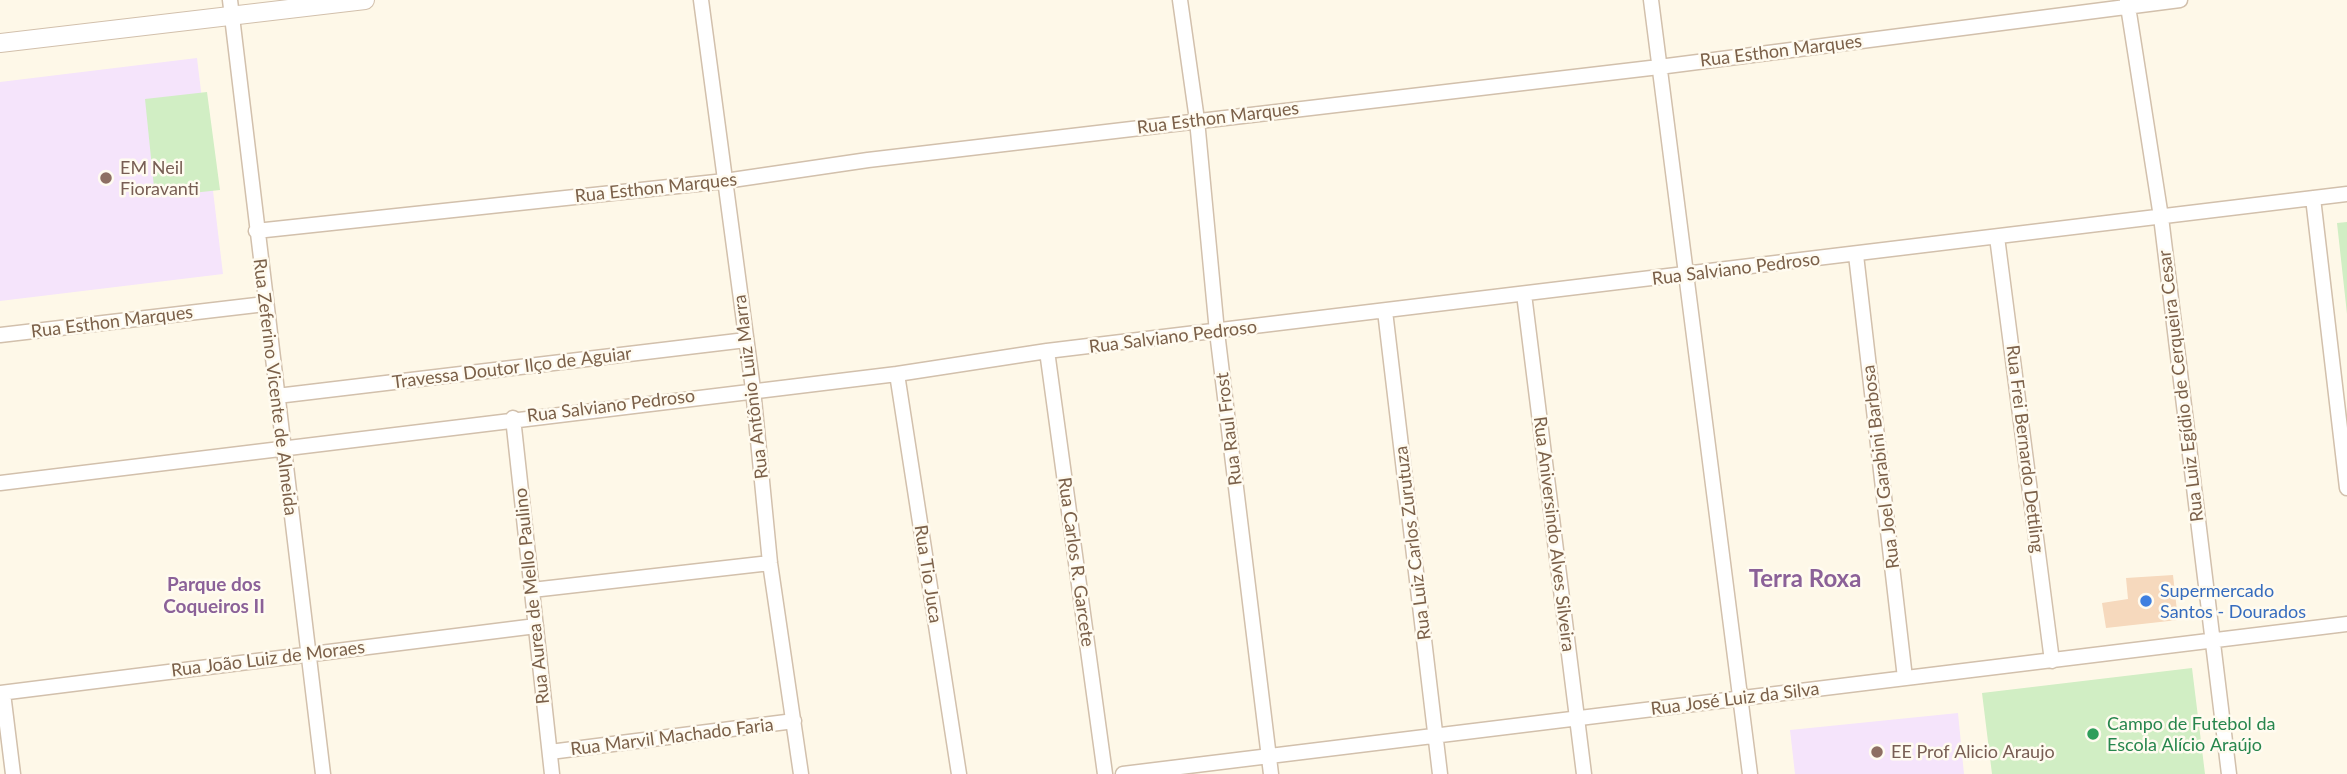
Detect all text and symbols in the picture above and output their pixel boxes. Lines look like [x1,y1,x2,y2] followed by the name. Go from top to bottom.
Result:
[1699,30,1863,72] street label: Rua Esthon Marques
[1136,97,1300,139] street label: Rua Esthon Marques
[120,157,199,200] place label: EM Neil Fioravanti
[574,169,738,207] street label: Rua Esthon Marques
[98,170,114,186] marker: EM Neil Fioravanti
[1651,248,1821,290] street label: Rua Salviano Pedroso
[2154,249,2208,523] street label: Rua Luiz Egídio de Cerqueira Cesar
[249,257,301,517] street label: Rua Zeferino Vicente de Almeida
[729,294,773,480] street label: Rua Antônio Luiz Marra
[30,301,194,343] street label: Rua Esthon Marques
[1088,316,1258,358] street label: Rua Salviano Pedroso
[391,343,633,393] street label: Travessa Doutor Ilço de Aguiar
[2002,344,2048,554] street label: Rua Frei Bernardo Dettling
[1858,364,1904,570] street label: Rua Joel Garabini Barbosa
[1211,371,1247,487] street label: Rua Raul Frost
[526,385,696,427] street label: Rua Salviano Pedroso
[1529,415,1579,653] street label: Rua Aniversindo Alves Silveira
[1390,445,1436,641] street label: Rua Luiz Carlos Zurutuza
[1053,476,1099,648] street label: Rua Carlos R. Garcete
[510,487,554,705] street label: Rua Aurea de Mello Paulino
[910,523,946,625] street label: Rua Tio Juca
[1749,565,1861,593] district label: Terra Roxa
[163,574,265,618] district label: Parque dos Coqueiros II
[2160,580,2306,622] place label: Supermercado Santos - Dourados
[2138,593,2154,609] marker: Supermercado Santos - Dourados
[170,636,366,682] street label: Rua João Luiz de Moraes
[1649,678,1821,720] street label: Rua José Luiz da Silva
[2107,713,2275,756] place label: Campo de Futebol da Escola Alício Araújo
[569,714,775,760] street label: Rua Marvil Machado Faria
[2085,726,2101,742] marker: Campo de Futebol da Escola Alício Araújo
[1891,741,2055,763] place label: EE Prof Alicio Araujo
[1869,744,1885,760] marker: EE Prof Alicio Araujo

